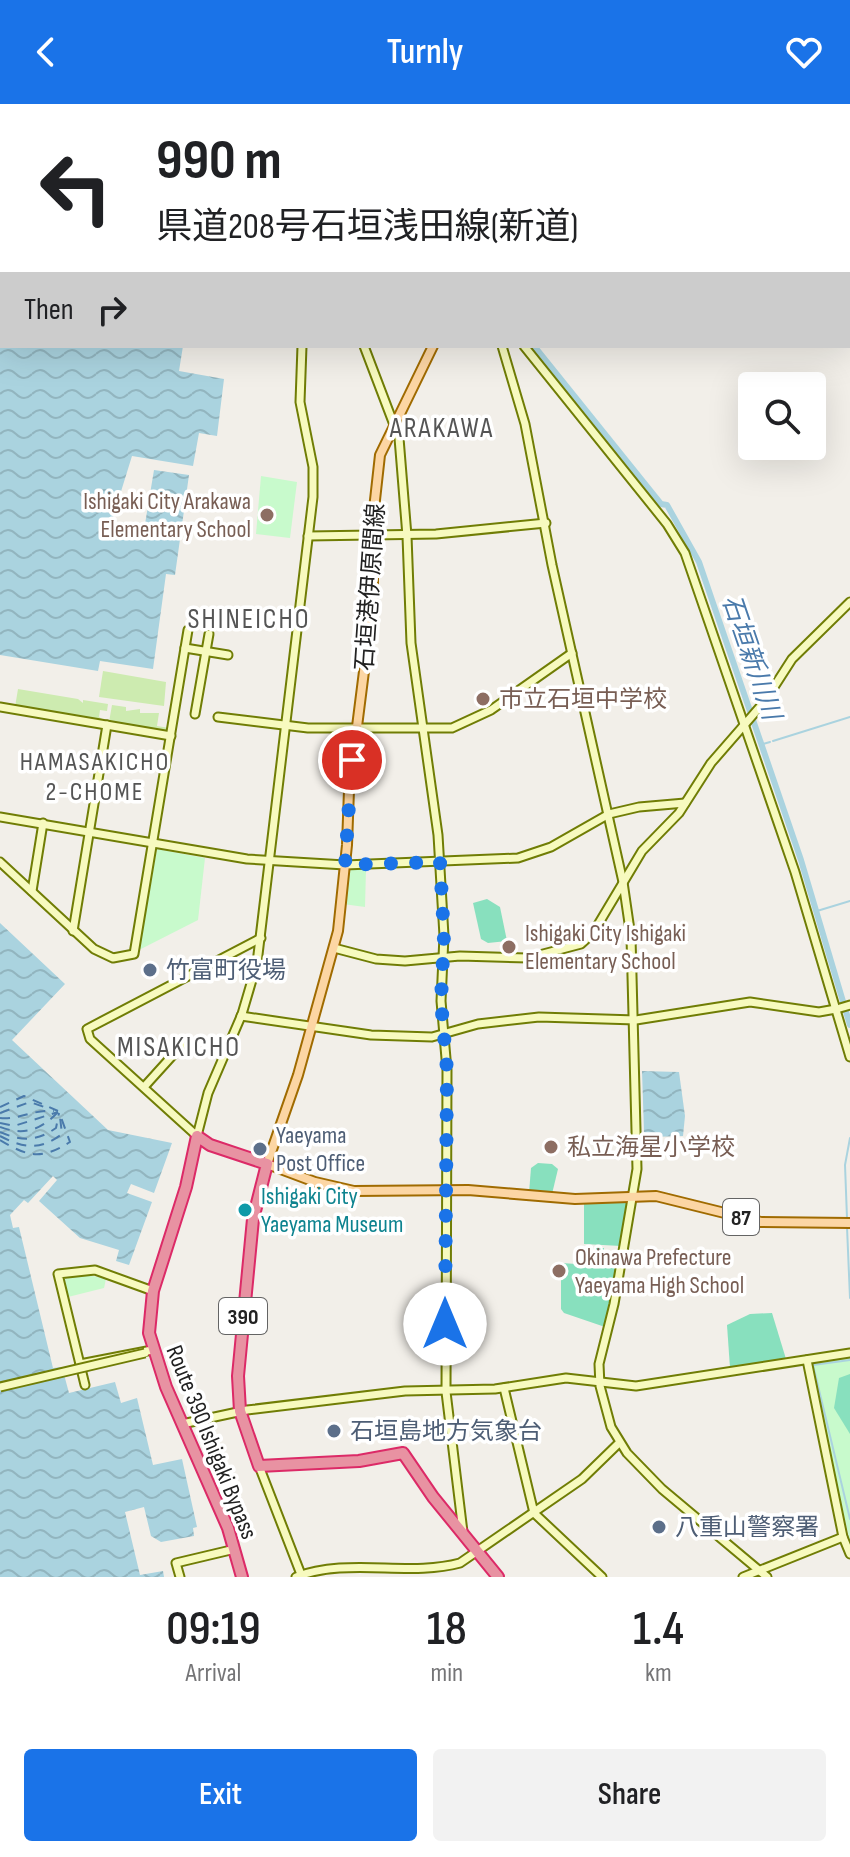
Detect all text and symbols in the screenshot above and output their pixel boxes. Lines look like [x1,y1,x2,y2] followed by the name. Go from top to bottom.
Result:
[24,30,68,74] icon: back
[782,30,826,74] icon: heart
[387,31,463,74] text: Turnly
[156,128,282,195] text: 990 m
[24,136,128,240] icon: left
[156,206,578,249] text: 県道208号石垣浅田線(新道)
[90,288,134,332] icon: right
[24,292,74,328] text: Then
[738,372,826,460] map controls
[738,372,826,460] button: search
[389,412,494,445] district label: ARAKAWA
[83,487,251,544] place label: Ishigaki City Arakawa Elementary School
[350,502,391,672] street label: 石垣港伊原間線
[258,506,276,524] marker: Ishigaki City Arakawa Elementary School
[715,591,787,727] water label: 石垣新川川
[188,603,310,636] district label: SHINEICHO
[499,685,667,714] place label: 市立石垣中学校
[474,690,492,708] marker: 市立石垣中学校
[318,726,386,794] pin
[330,738,374,782] icon: arrive
[20,747,170,808] district label: HAMASAKICHO 2-CHOME
[525,919,686,976] place label: Ishigaki City Ishigaki Elementary School
[500,938,518,956] marker: Ishigaki City Ishigaki Elementary School
[166,956,286,985] place label: 竹富町役場
[141,961,159,979] marker: 竹富町役場
[117,1031,241,1064] district label: MISAKICHO
[276,1121,365,1178] place label: Yaeyama Post Office
[567,1133,735,1162] place label: 私立海星小学校
[542,1138,560,1156] marker: 私立海星小学校
[251,1140,269,1158] marker: Yaeyama Post Office
[261,1182,403,1239] place label: Ishigaki City Yaeyama Museum
[723,1199,759,1235] road number: 87
[236,1201,254,1219] marker: Ishigaki City Yaeyama Museum
[575,1243,744,1300] place label: Okinawa Prefecture Yaeyama High School
[550,1262,568,1280] marker: Okinawa Prefecture Yaeyama High School
[403,1282,487,1366] position arrow
[219,1298,267,1334] road number: 390
[159,1341,264,1543] street label: Route 390 Ishigaki Bypass
[350,1417,542,1446] place label: 石垣島地方気象台
[325,1422,343,1440] marker: 石垣島地方気象台
[675,1513,819,1542] place label: 八重山警察署
[650,1518,668,1536] marker: 八重山警察署
[166,1601,261,1658] text: 09:19
[427,1601,467,1658] text: 18
[633,1601,684,1658] text: 1.4
[185,1658,241,1689] text: Arrival
[430,1658,463,1689] text: min
[645,1658,672,1689] text: km
[24,1749,417,1841] button: Exit
[433,1749,826,1841] button: Share

